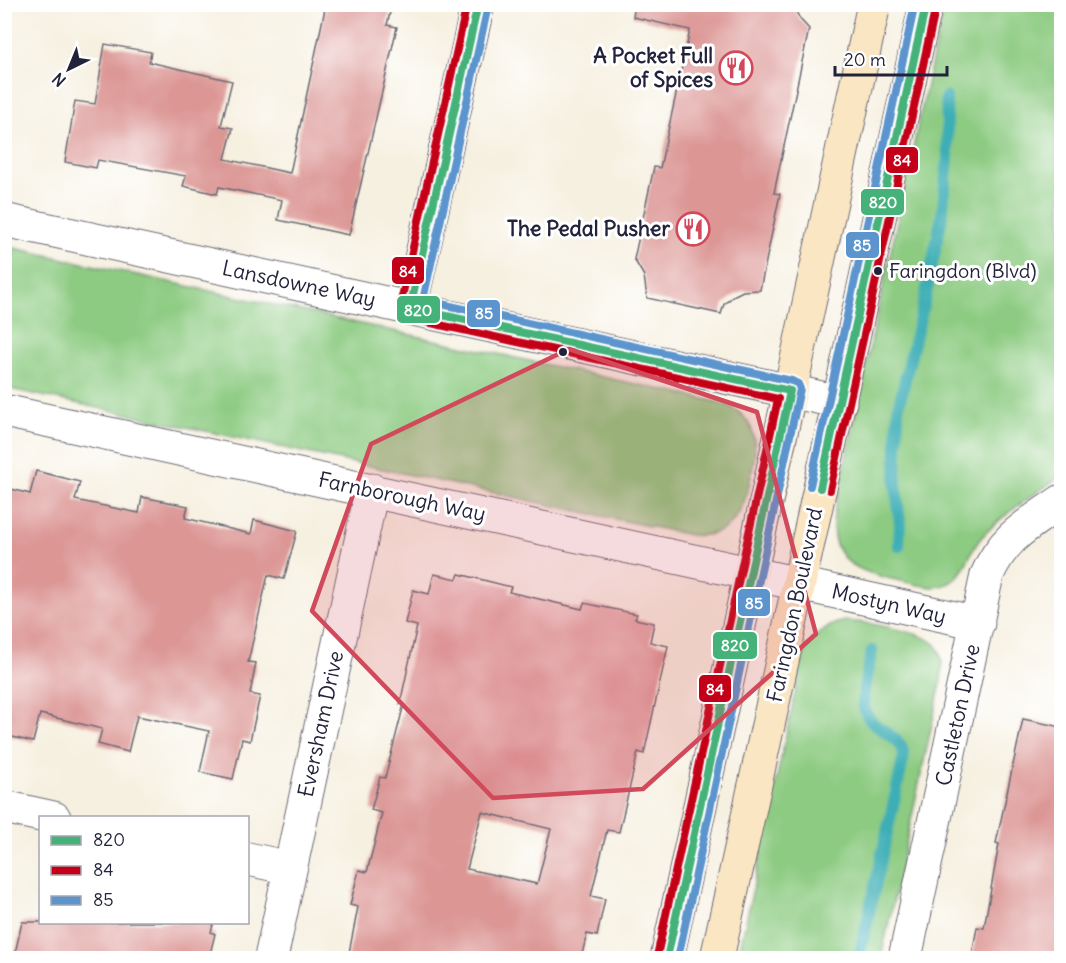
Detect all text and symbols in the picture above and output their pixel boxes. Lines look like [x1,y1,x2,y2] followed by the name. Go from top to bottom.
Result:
[39,39,99,99] north arrow
[835,39,948,77] scale bar
[593,42,713,93] place label: A Pocket Full of Spices
[844,48,886,71] text: 20 m
[718,50,754,86] restaurant icon: A Pocket Full of Spices
[48,69,70,91] text: N
[885,146,919,174] line badge: 84
[893,150,911,170] text: 84
[860,188,905,216] line badge: 820
[869,192,897,212] text: 820
[675,211,711,247] restaurant icon: The Pedal Pusher
[507,215,670,242] place label: The Pedal Pusher
[845,231,880,259] line badge: 85
[853,235,871,255] text: 85
[220,254,378,313] street label: Lansdowne Way
[391,256,425,285] line badge: 84
[889,258,1037,283] place label: Faringdon (Blvd)
[399,261,417,281] text: 84
[872,265,884,277] marker: Faringdon (Blvd)
[396,295,441,324] line badge: 820
[466,299,501,328] line badge: 85
[404,300,432,320] text: 820
[475,303,493,323] text: 85
[557,346,569,358] unlabelled marker
[316,466,488,527] street label: Farnborough Way
[761,505,828,705] street label: Faringdon Boulevard
[829,577,949,630] street label: Mostyn Way
[737,588,771,617] line badge: 85
[745,593,763,613] text: 85
[712,631,758,660] line badge: 820
[721,635,749,655] text: 820
[929,642,986,788] street label: Castleton Drive
[292,648,349,800] street label: Eversham Drive
[698,674,732,703] line badge: 84
[706,679,724,699] text: 84
[39,816,249,924] legend
[93,828,125,851] text: 820
[93,858,114,881] text: 84
[93,888,114,911] text: 85

